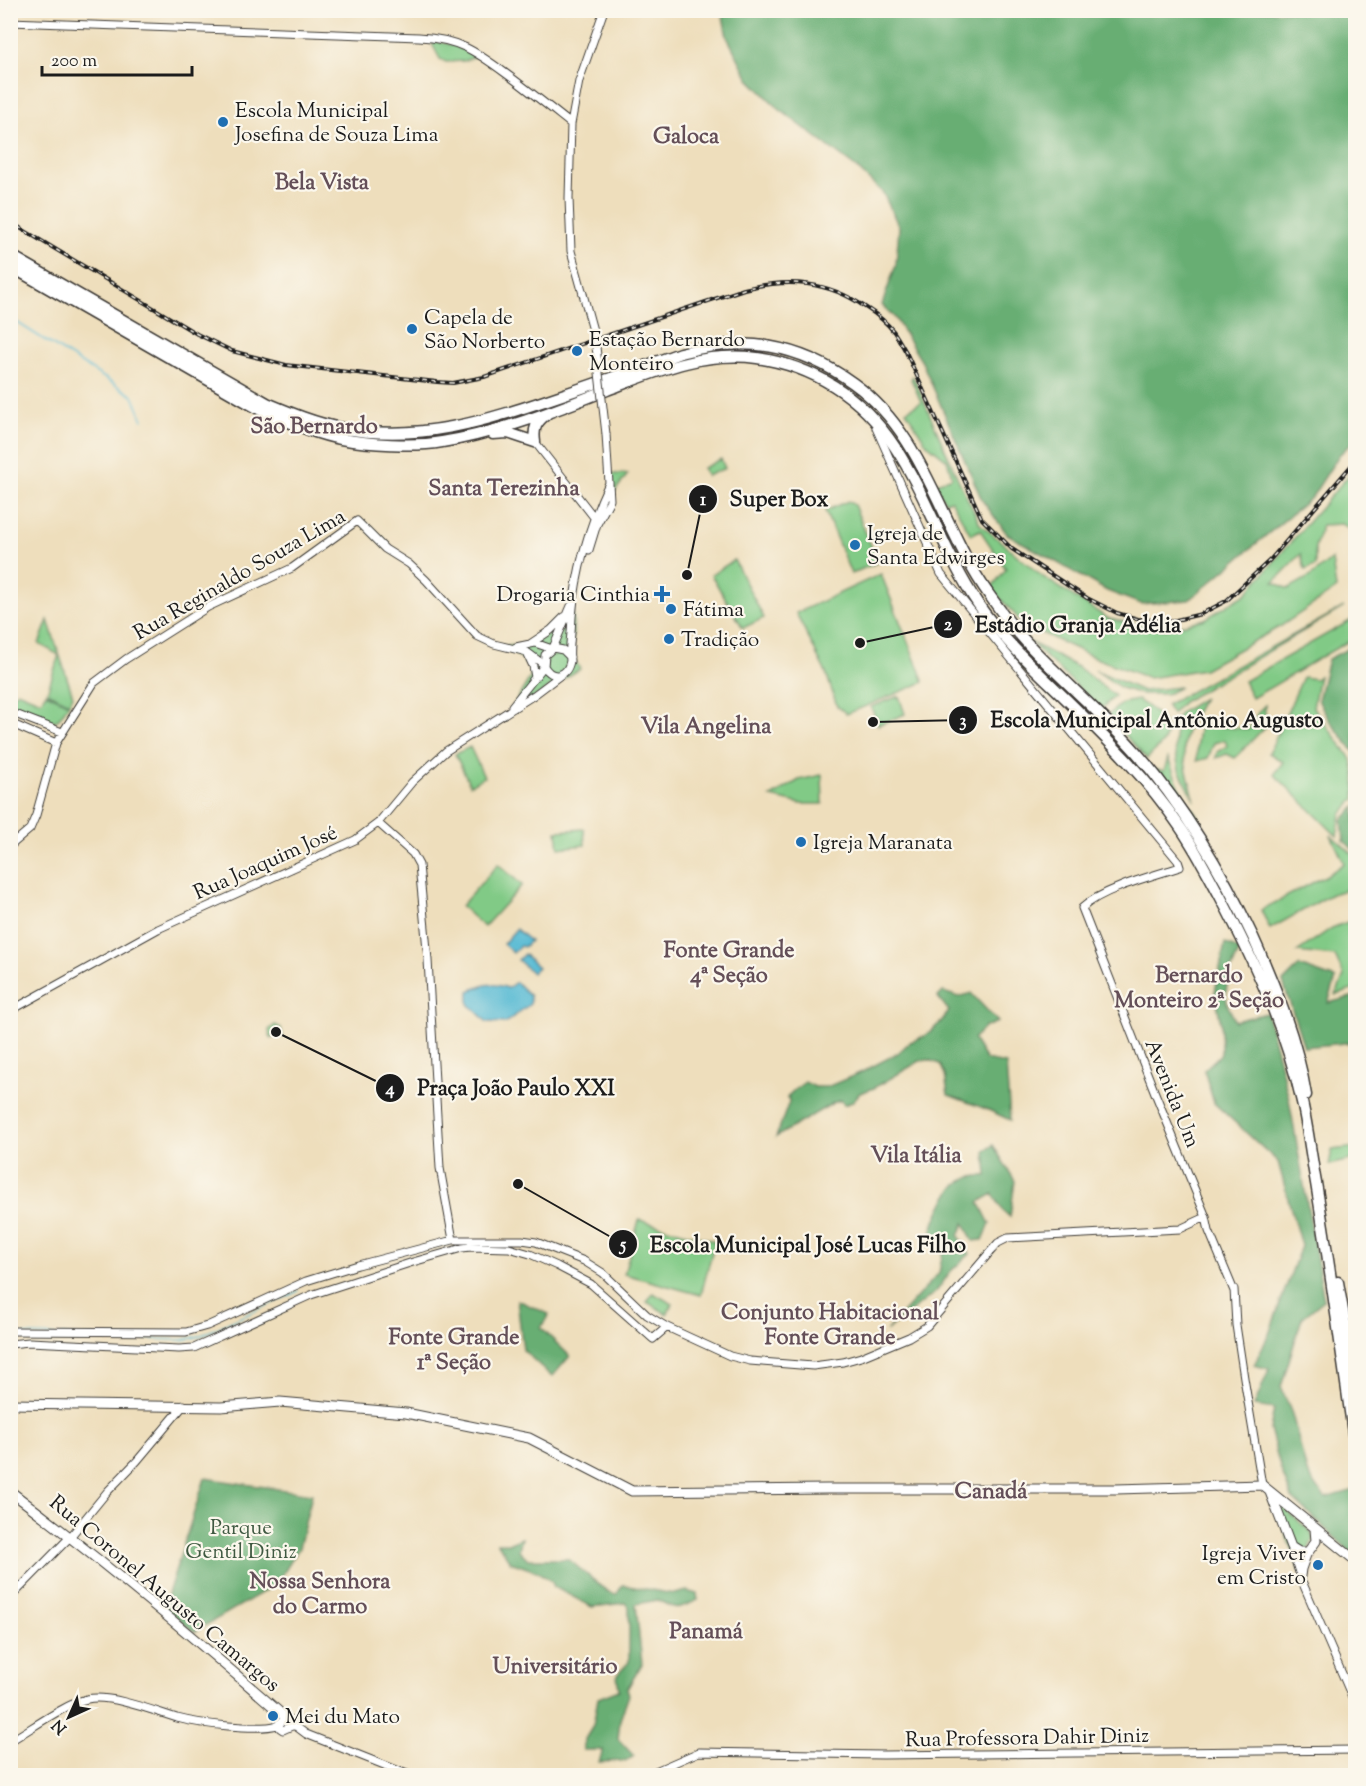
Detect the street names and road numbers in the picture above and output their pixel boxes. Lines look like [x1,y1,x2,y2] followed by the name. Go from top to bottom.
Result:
[128,502,352,649] street label: Rua Reginaldo Souza Lima
[189,819,343,909] street label: Rua Joaquim José
[1136,1035,1207,1153] street label: Avenida Um
[42,1489,286,1700] street label: Rua Coronel Augusto Camargos
[905,1722,1149,1756] street label: Rua Professora Dahir Diniz

